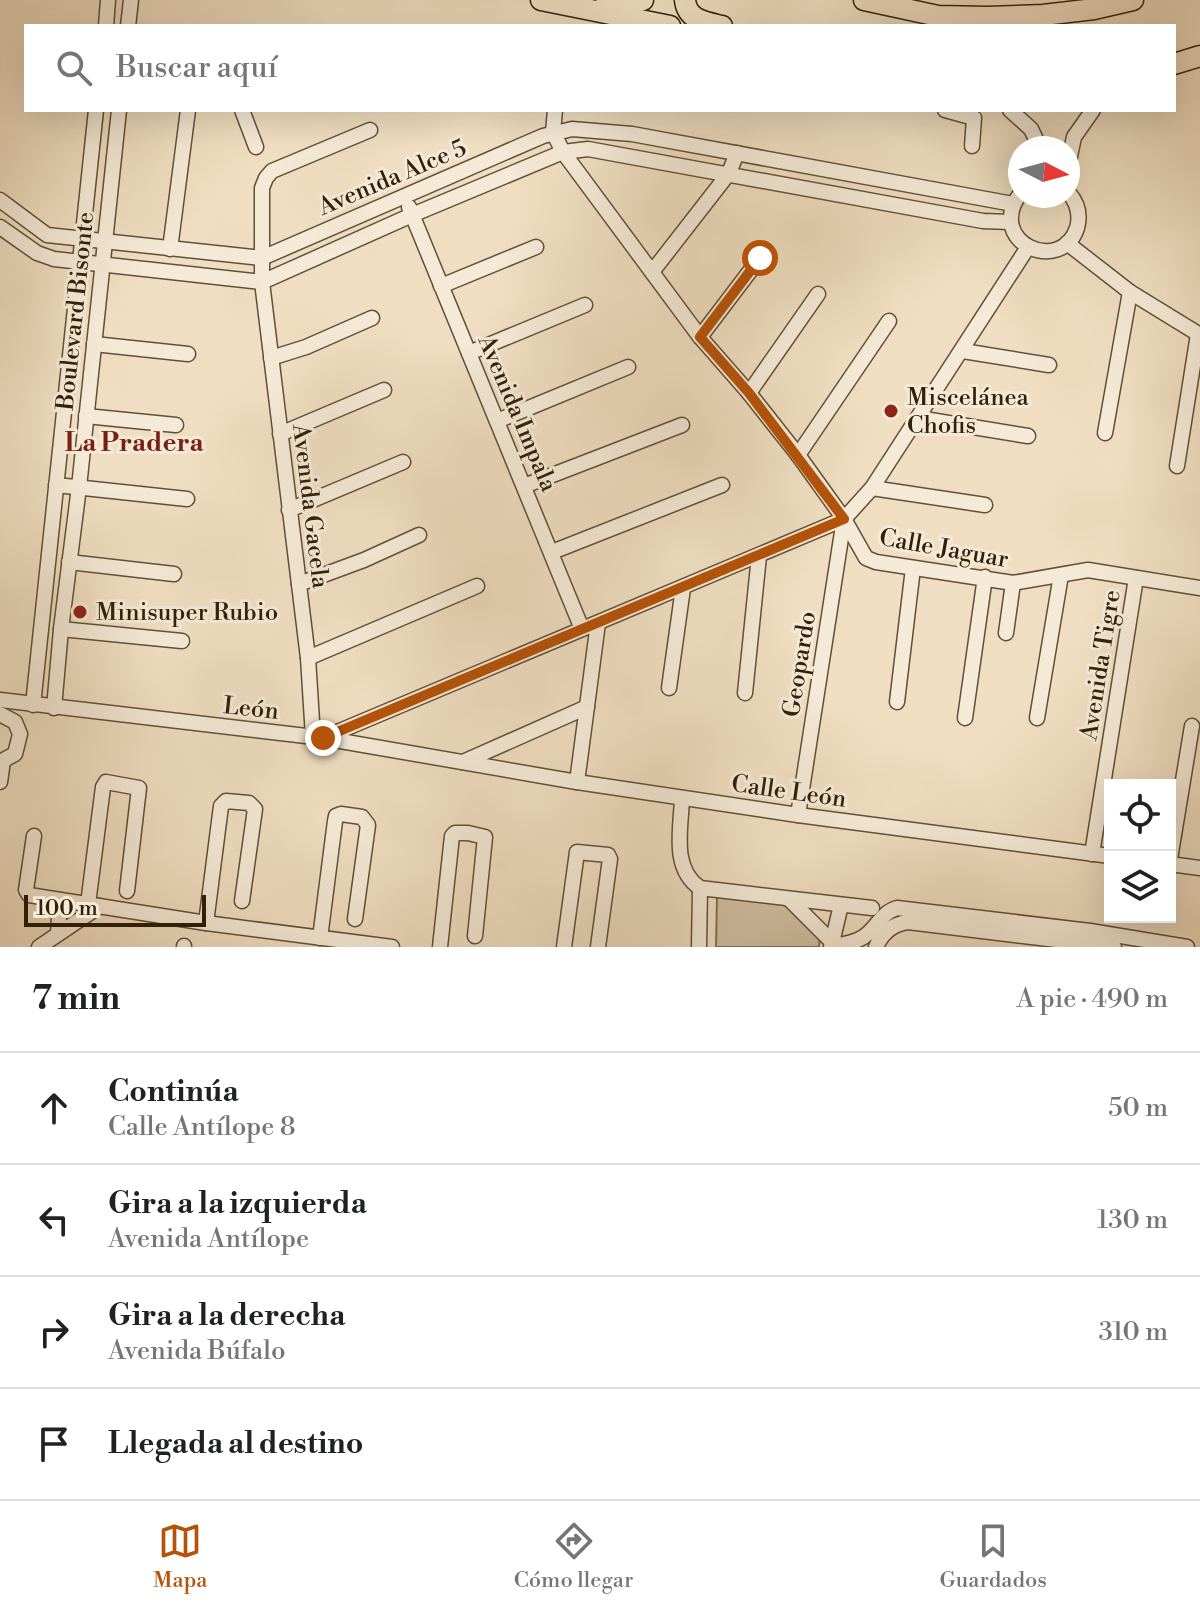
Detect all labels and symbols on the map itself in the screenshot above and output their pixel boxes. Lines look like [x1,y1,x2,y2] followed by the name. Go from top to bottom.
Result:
[313,133,471,223] street label: Avenida Alce 5
[1008,136,1080,208] north arrow
[51,210,101,413] street label: Boulevard Bisonte
[742,240,778,276] route start
[470,330,564,497] street label: Avenida Impala
[907,383,1030,441] place label: Miscelánea Chofis
[882,402,900,420] marker: Miscelánea Chofis
[285,421,335,591] street label: Avenida Gacela
[65,427,204,459] district label: La Pradera
[877,523,1011,575] street label: Calle Jaguar
[1074,588,1128,744] street label: Avenida Tigre
[96,598,278,628] place label: Minisuper Rubio
[71,603,89,621] marker: Minisuper Rubio
[777,609,823,719] street label: Geopardo
[222,691,280,727] street label: León
[305,720,341,756] route end
[729,769,848,815] street label: Calle León
[24,891,206,927] scale bar

